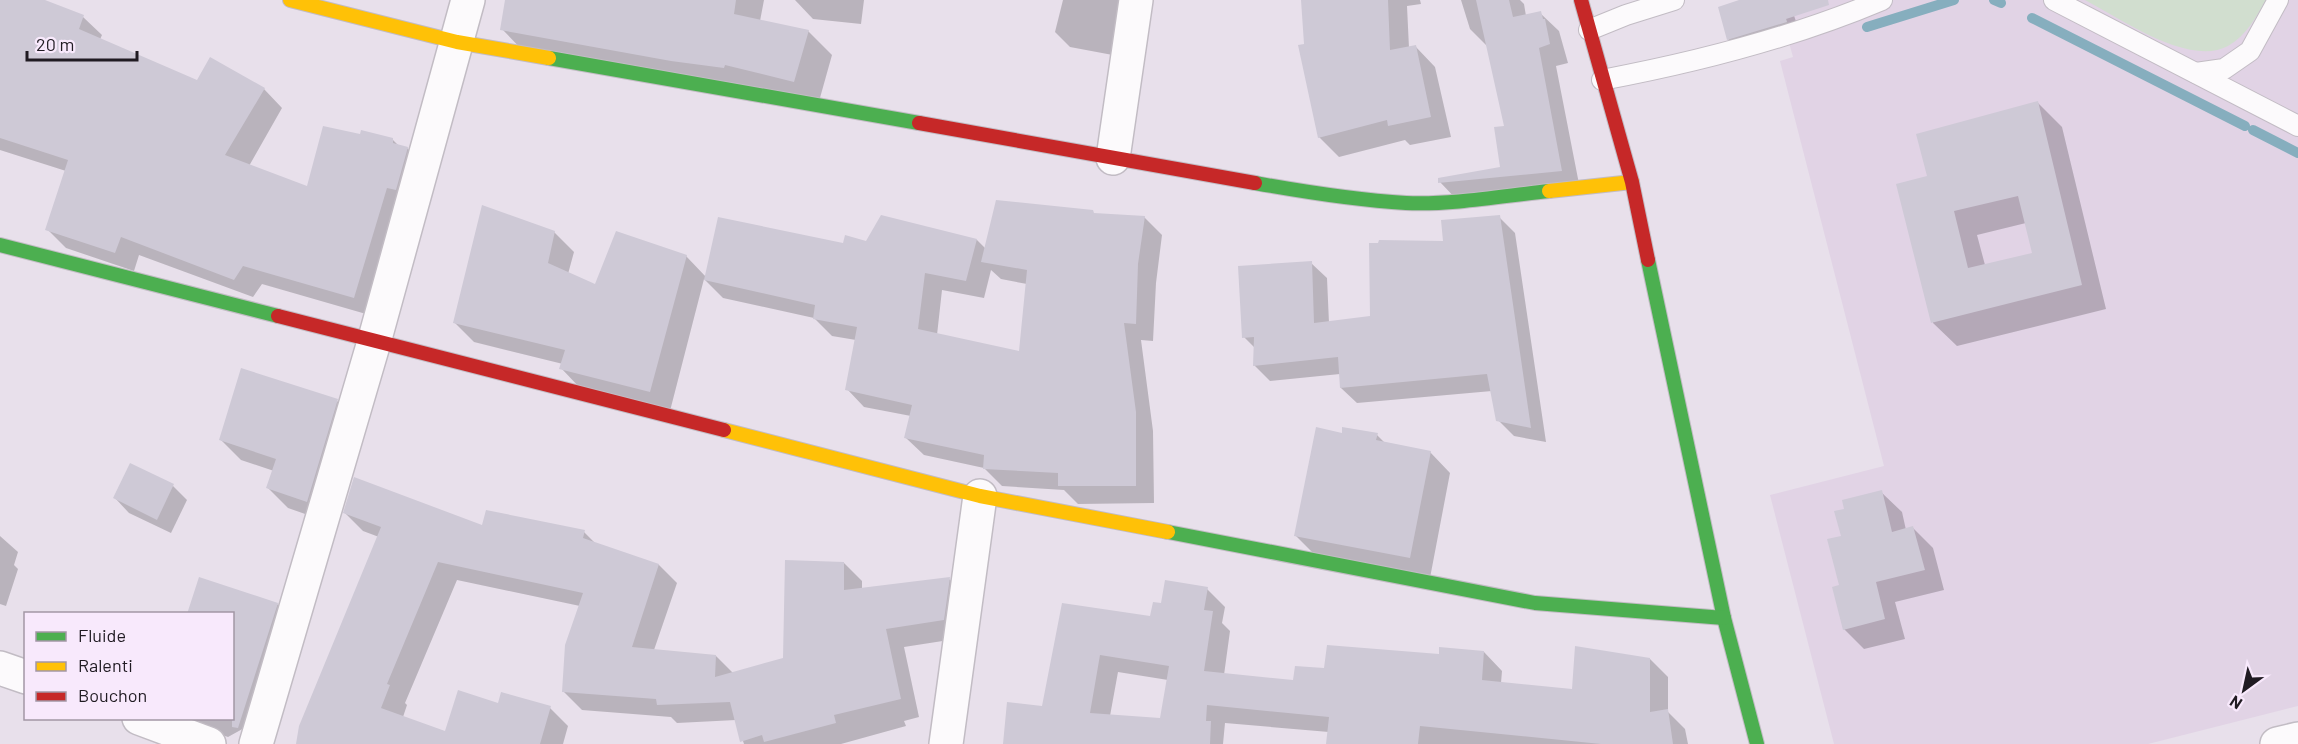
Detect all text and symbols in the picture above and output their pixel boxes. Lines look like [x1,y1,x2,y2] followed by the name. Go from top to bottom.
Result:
[27,24,136,62] scale bar
[36,33,74,55] text: 20 m
[24,612,234,720] legend
[78,624,126,646] text: Fluide
[78,654,133,676] text: Ralenti
[2214,660,2274,720] north arrow
[78,684,147,706] text: Bouchon
[2226,692,2245,714] text: N

